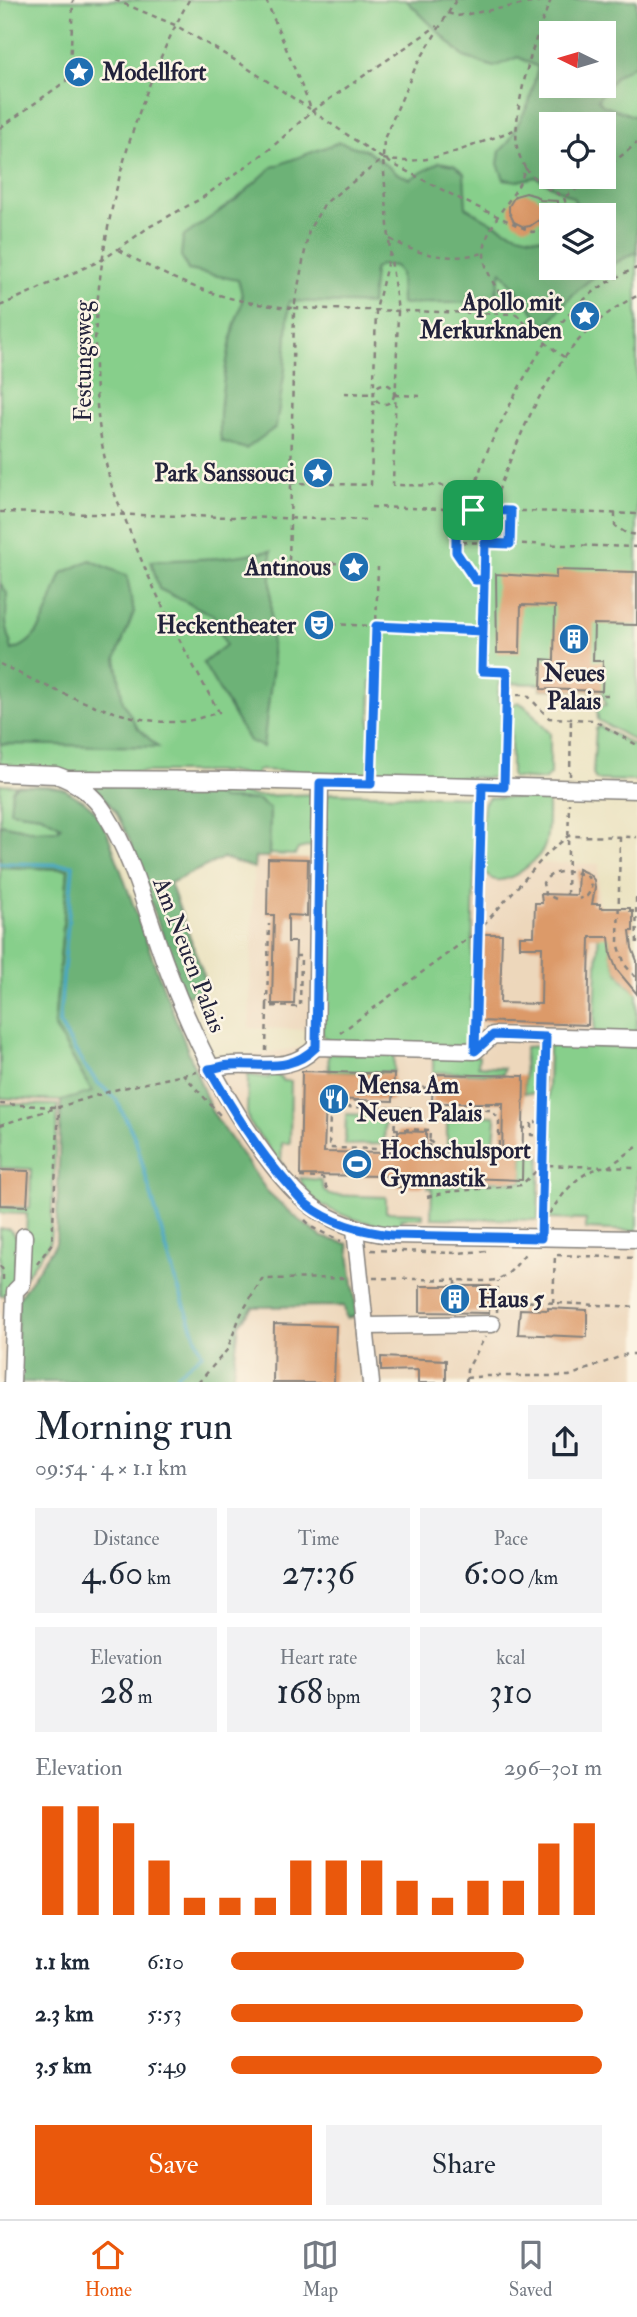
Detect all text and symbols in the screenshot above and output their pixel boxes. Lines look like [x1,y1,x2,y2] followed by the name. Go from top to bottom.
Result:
[539,21,616,98] north arrow
[539,21,616,280] map controls
[62,55,96,89] place icon: Modellfort
[101,57,207,88] place label: Modellfort
[539,112,616,189] button: locate
[539,203,616,280] button: layers
[419,287,563,346] place label: Apollo mit Merkurknaben
[68,299,99,422] street label: Festungsweg
[568,299,602,333] place icon: Apollo mit Merkurknaben
[301,456,335,490] place icon: Park Sanssouci
[154,458,296,489] place label: Park Sanssouci
[443,480,503,540] pin
[454,491,492,529] icon: arrive
[337,550,371,584] place icon: Antinous
[244,552,331,583] place label: Antinous
[302,608,336,642] theatre icon: Heckentheater
[156,610,297,641] place label: Heckentheater
[557,622,591,656] building icon: Neues Palais
[542,658,605,717] place label: Neues Palais
[145,872,233,1037] street label: Am Neuen Palais
[356,1070,482,1129] place label: Mensa Am Neuen Palais
[317,1082,351,1116] restaurant icon: Mensa Am Neuen Palais
[380,1135,531,1194] place label: Hochschulsport Gymnastik
[340,1147,374,1181] sports icon: Hochschulsport Gymnastik
[438,1282,472,1316] building icon: Haus 5
[478,1284,544,1315] place label: Haus 5
[35,1403,233,1451] text: Morning run
[528,1405,602,1479] button: share
[35,1453,187,1482] text: 09:54 · 4 × 1.1 km
[93,1527,159,1551] text: Distance
[298,1527,339,1551] text: Time
[494,1527,528,1551] text: Pace
[81,1551,143,1595] text: 4.60
[282,1551,355,1595] text: 27:36
[463,1551,526,1595] text: 6:00
[143,1566,171,1590] text: km
[526,1566,558,1590] text: /km
[90,1646,162,1670] text: Elevation
[280,1646,357,1670] text: Heart rate
[496,1646,525,1670] text: kcal
[100,1670,134,1714] text: 28
[276,1670,323,1714] text: 168
[489,1670,533,1714] text: 310
[134,1685,153,1709] text: m
[323,1685,361,1709] text: bpm
[35,1753,123,1782] text: Elevation
[504,1753,602,1782] text: 296–301 m
[35,1947,90,1976] text: 1.1 km
[147,1947,184,1976] text: 6:10
[35,1999,94,2028] text: 2.3 km
[147,1999,182,2028] text: 5:53
[35,2051,92,2080] text: 3.5 km
[147,2051,187,2080] text: 5:49
[35,2125,312,2205] button: Save
[326,2125,602,2205] button: Share
[85,2236,132,2302] tab: Home
[301,2236,339,2302] tab: Map
[509,2236,552,2302] tab: Saved

